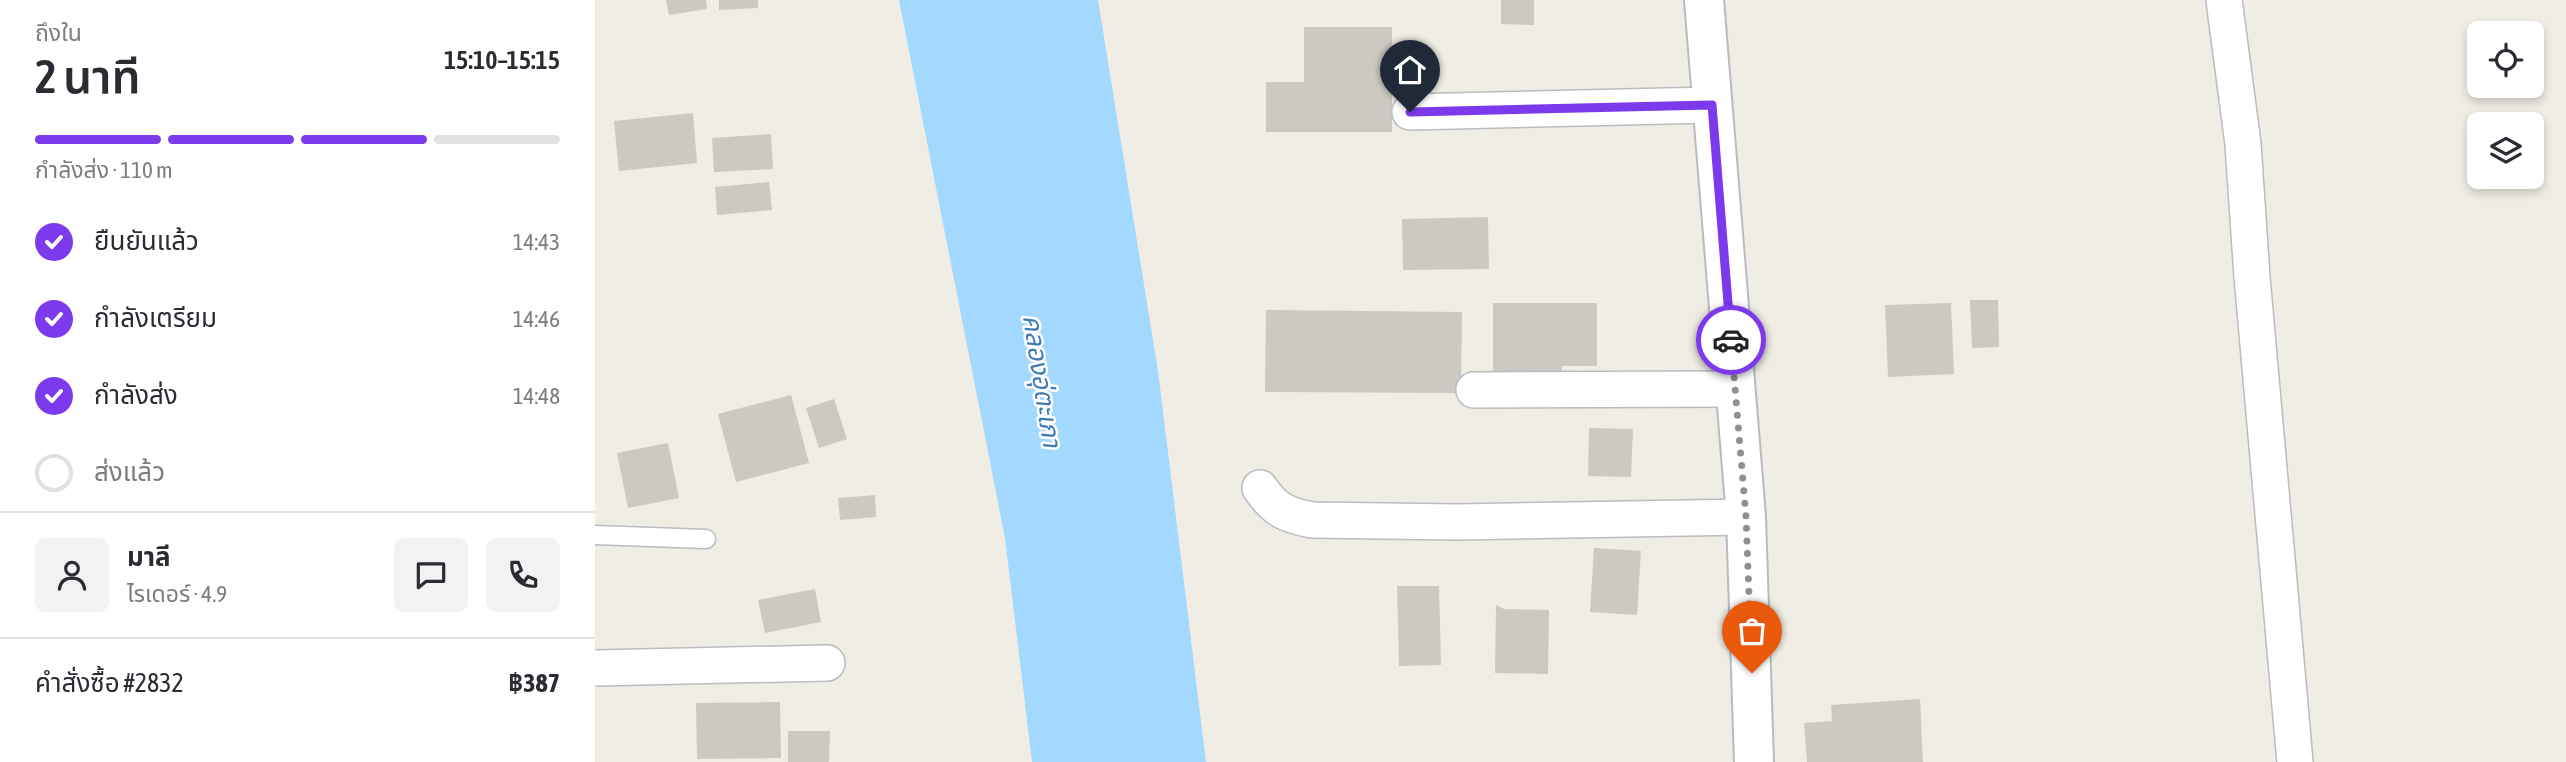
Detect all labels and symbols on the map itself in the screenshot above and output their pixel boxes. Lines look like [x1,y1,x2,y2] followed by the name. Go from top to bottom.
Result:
[1380,40,1440,112] pin
[1696,305,1766,375] courier
[1016,313,1068,451] water label: คลองอุ่ตะเภา
[1722,601,1782,673] pin

